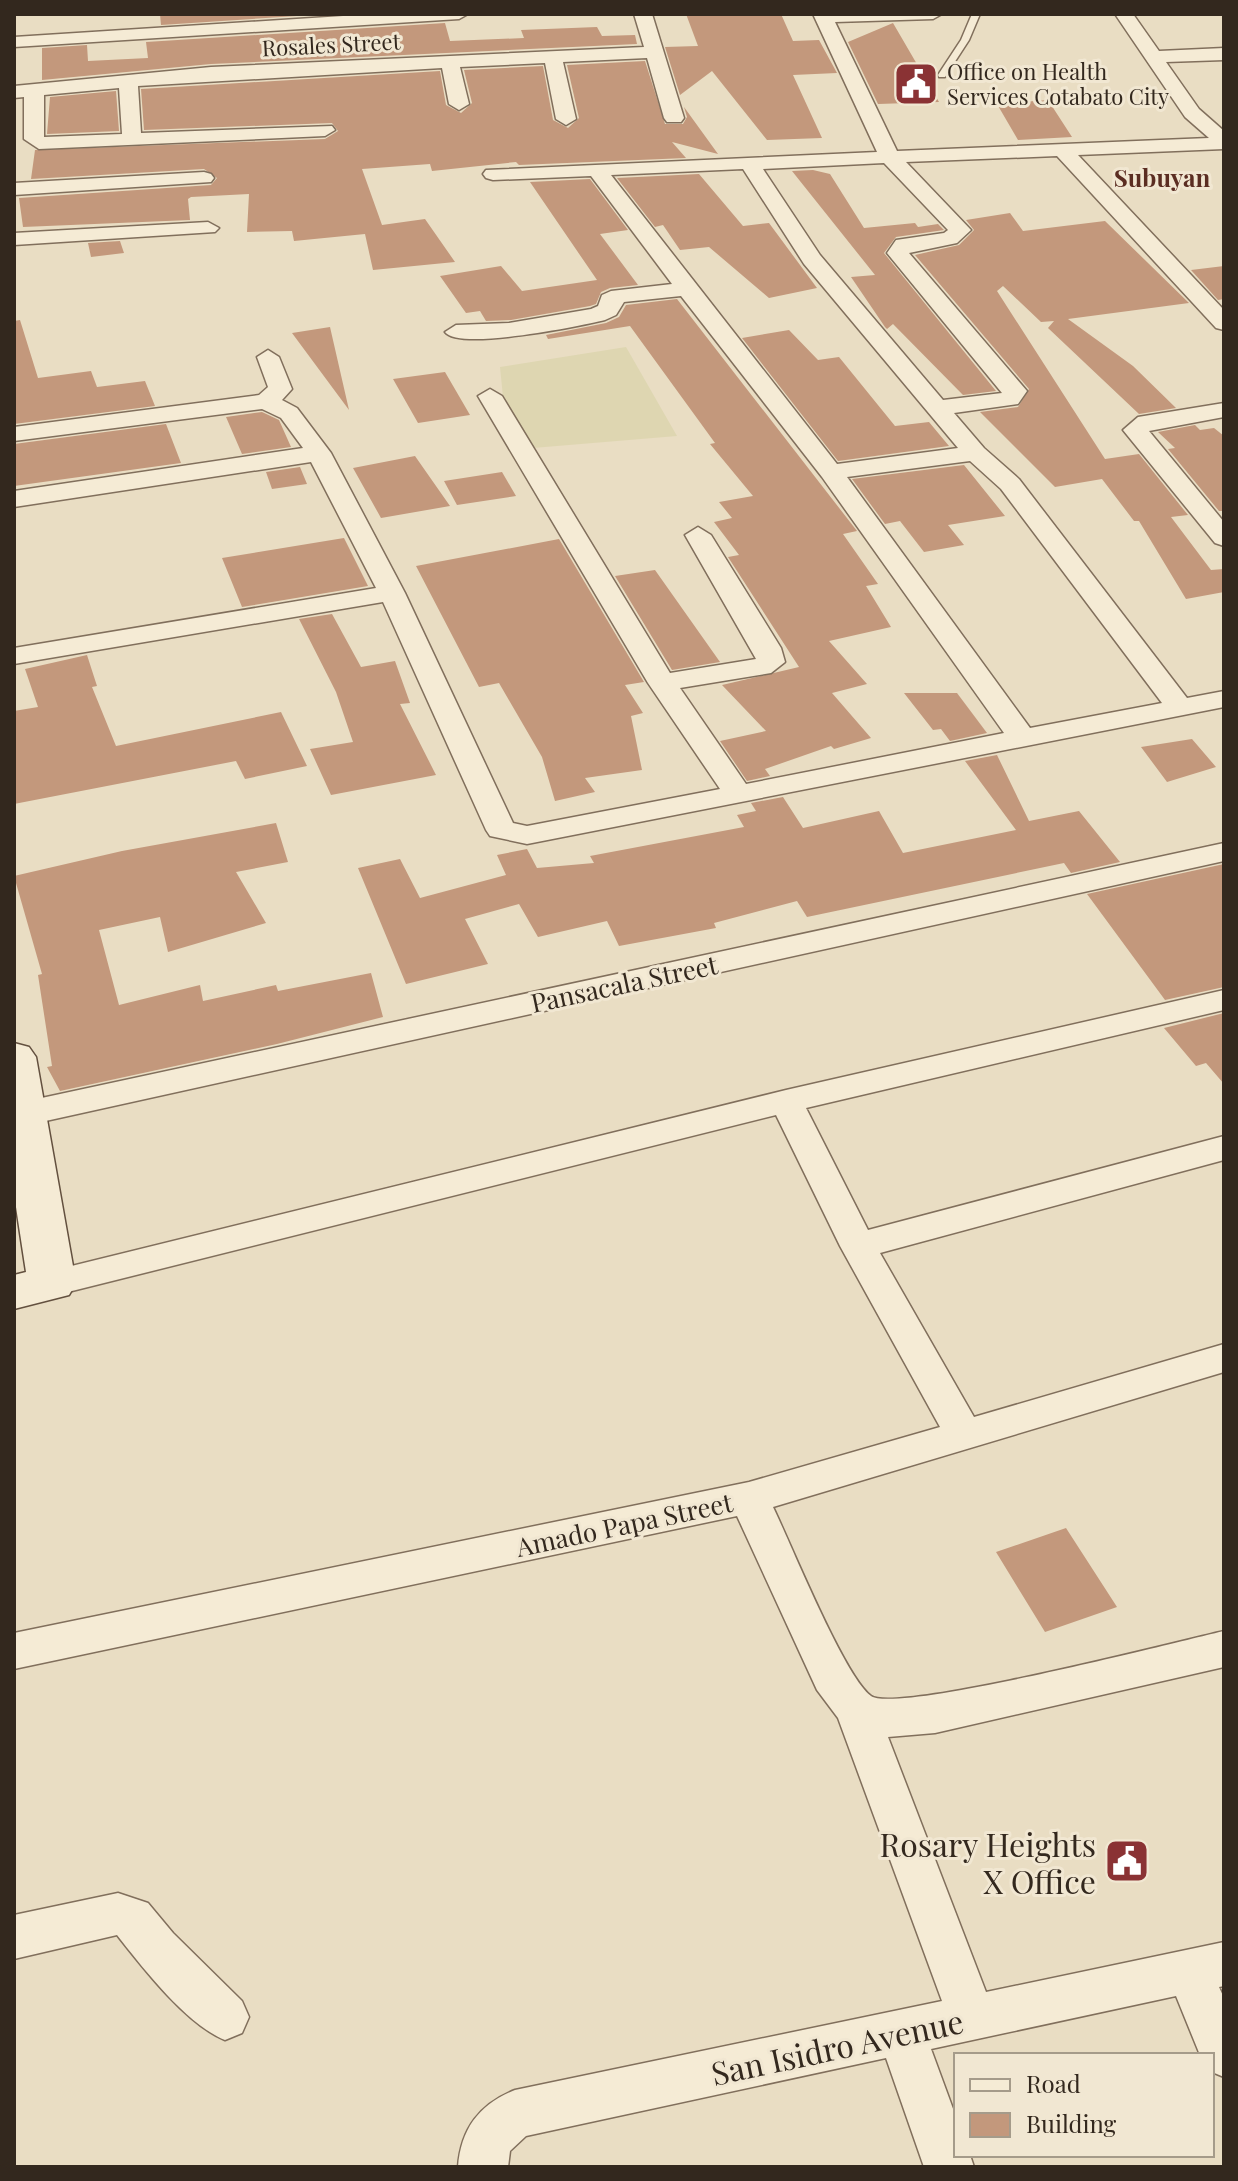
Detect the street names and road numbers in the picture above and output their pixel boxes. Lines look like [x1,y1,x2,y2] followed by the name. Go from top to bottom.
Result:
[261,25,402,63] street label: Rosales Street
[527,946,721,1020] street label: Pansacala Street
[512,1484,736,1564] street label: Amado Papa Street
[707,1998,967,2094] street label: San Isidro Avenue

